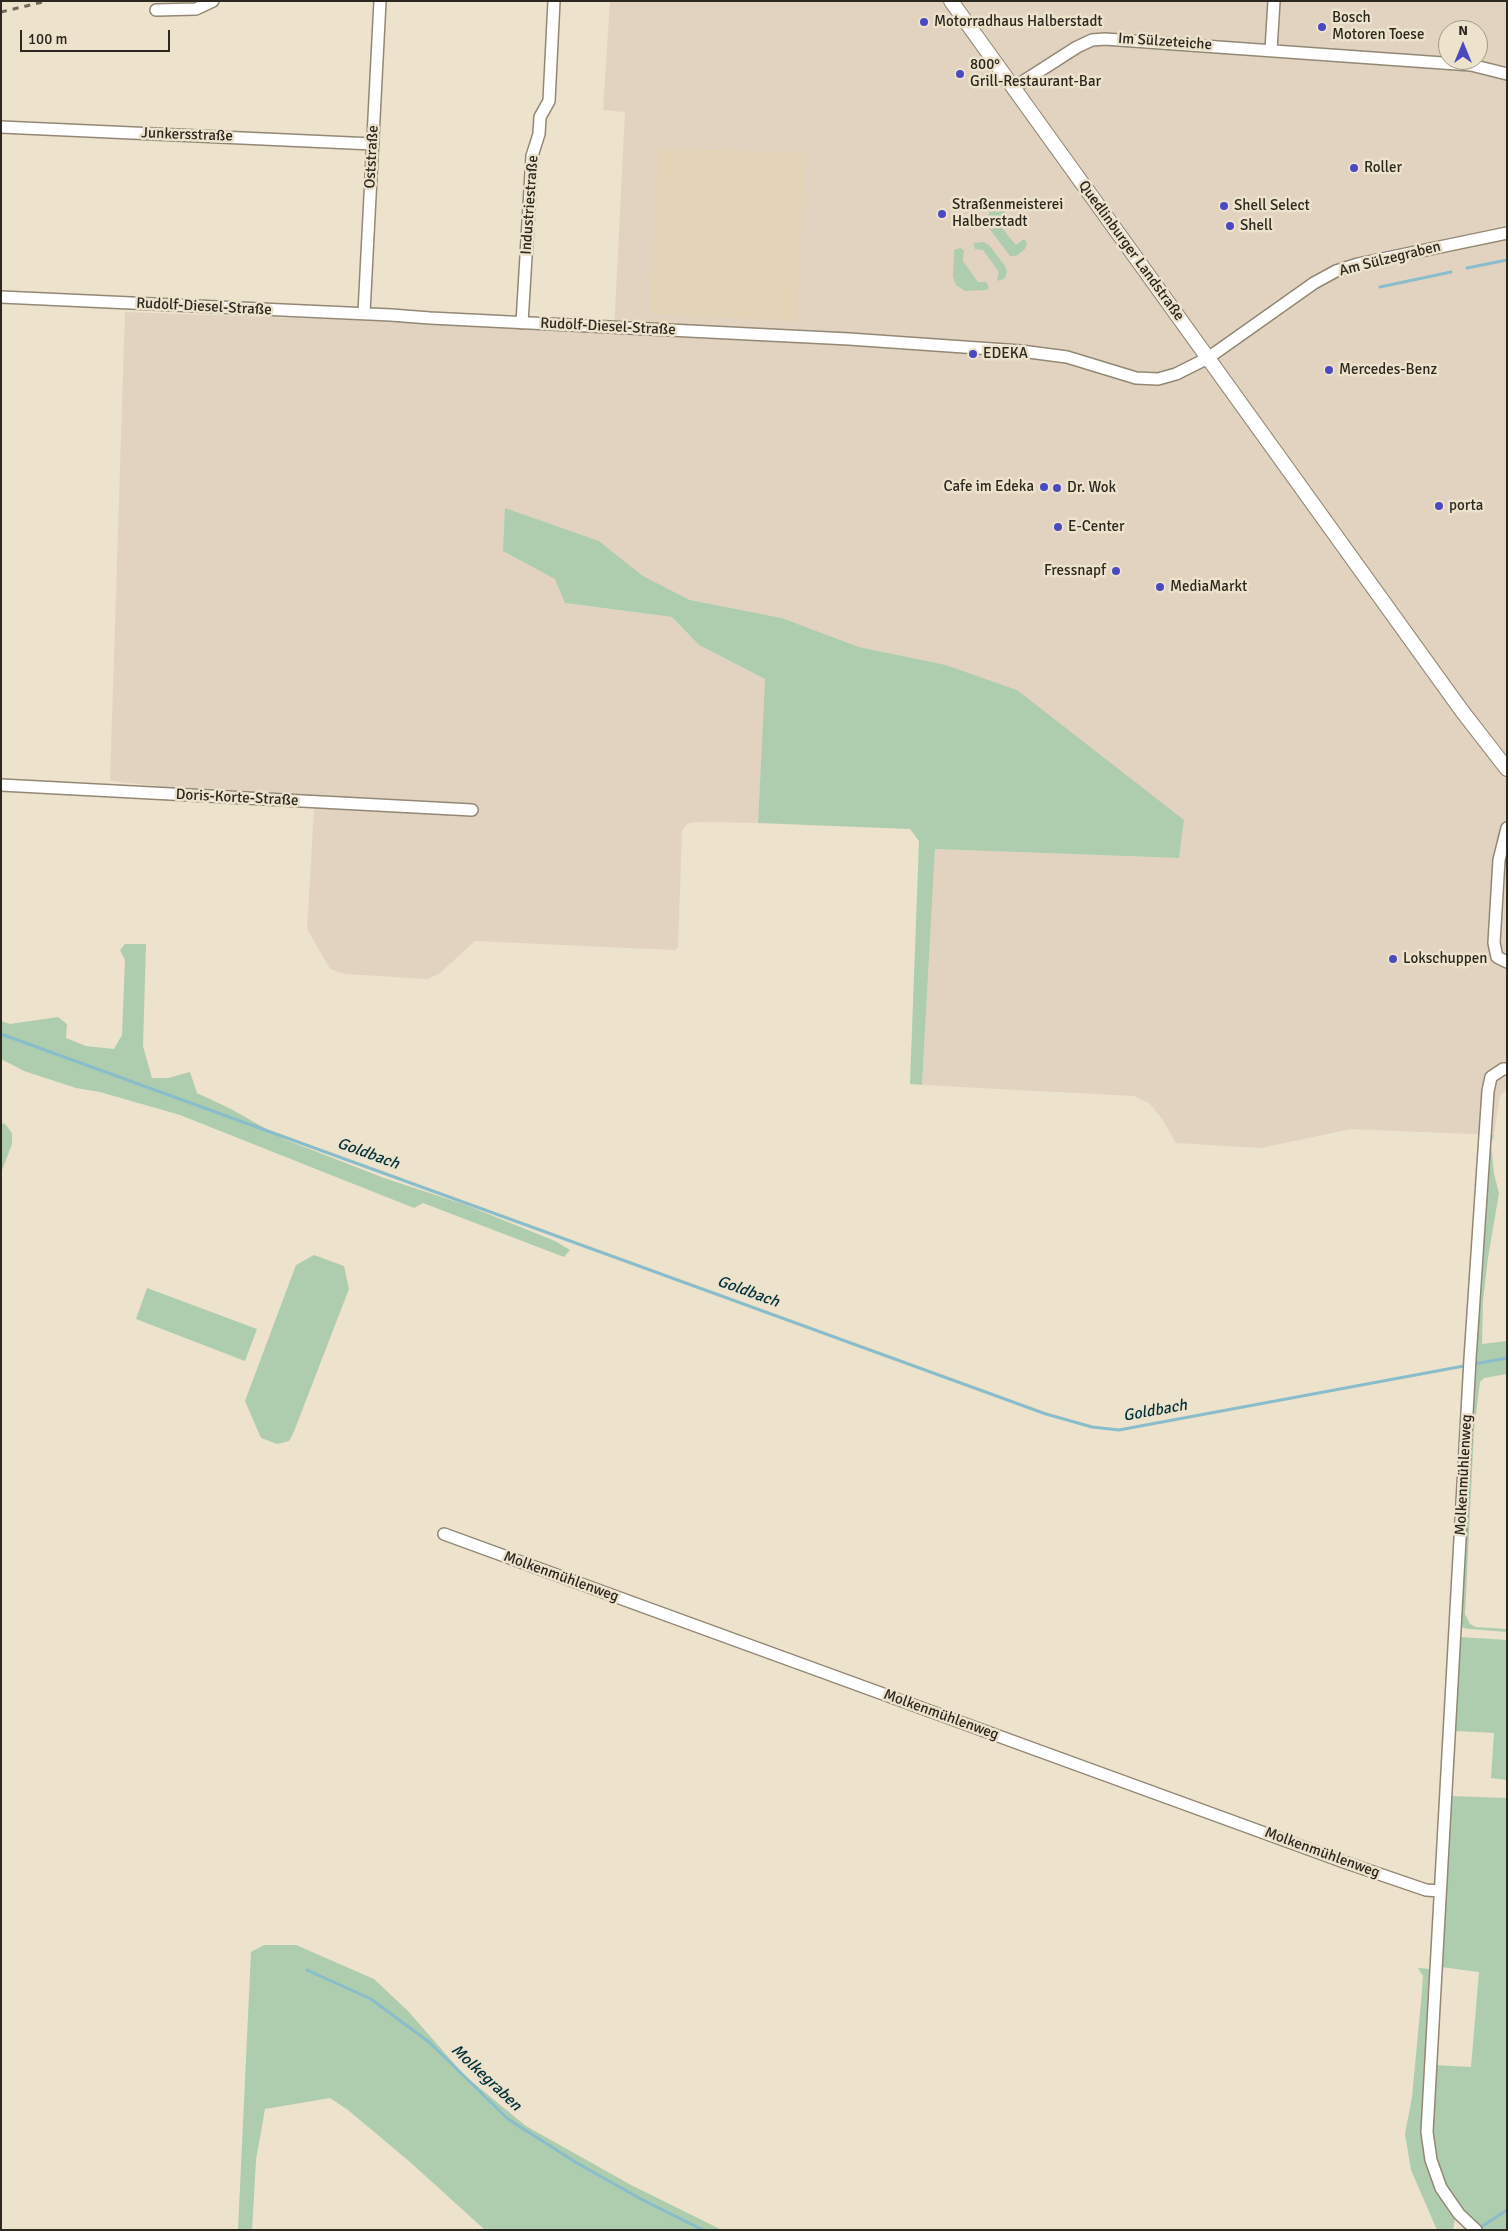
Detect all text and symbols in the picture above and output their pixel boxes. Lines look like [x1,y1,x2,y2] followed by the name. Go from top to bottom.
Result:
[1332,9,1424,44] place label: Bosch Motoren Toese
[934,13,1103,31] place label: Motorradhaus Halberstadt
[918,16,930,28] marker: Motorradhaus Halberstadt
[22,20,172,52] scale bar
[1438,20,1488,70] north arrow
[1316,21,1328,33] marker: Bosch Motoren Toese
[1458,22,1468,39] text: N
[28,30,68,48] text: 100 m
[1117,30,1213,54] street label: Im Sülzeteiche
[970,56,1101,91] place label: 800° Grill-Restaurant-Bar
[954,68,966,80] marker: 800° Grill-Restaurant-Bar
[141,124,233,146] street label: Junkersstraße
[361,125,383,189] street label: Oststraße
[518,155,542,255] street label: Industriestraße
[1364,159,1402,177] place label: Roller
[1348,162,1360,174] marker: Roller
[1074,177,1188,325] street label: Quedlinburger Landstraße
[952,196,1063,231] place label: Straßenmeisterei Halberstadt
[1234,197,1310,215] place label: Shell Select
[1218,200,1230,212] marker: Shell Select
[936,208,948,220] marker: Straßenmeisterei Halberstadt
[1240,217,1273,235] place label: Shell
[1224,220,1236,232] marker: Shell
[1337,238,1443,280] street label: Am Sülzegraben
[136,294,272,320] street label: Rudolf-Diesel-Straße
[540,314,676,340] street label: Rudolf-Diesel-Straße
[983,345,1028,363] place label: EDEKA
[967,348,979,360] marker: EDEKA
[1339,361,1437,379] place label: Mercedes-Benz
[1323,364,1335,376] marker: Mercedes-Benz
[944,478,1034,496] place label: Cafe im Edeka
[1067,479,1116,497] place label: Dr. Wok
[1038,481,1050,493] marker: Cafe im Edeka
[1051,482,1063,494] marker: Dr. Wok
[1449,497,1483,515] place label: porta
[1433,500,1445,512] marker: porta
[1068,518,1125,536] place label: E-Center
[1052,521,1064,533] marker: E-Center
[1044,562,1106,580] place label: Fressnapf
[1110,565,1122,577] marker: Fressnapf
[1170,578,1247,596] place label: MediaMarkt
[1154,581,1166,593] marker: MediaMarkt
[175,786,299,810] street label: Doris-Korte-Straße
[1403,950,1487,968] place label: Lokschuppen
[1387,953,1399,965] marker: Lokschuppen
[334,1134,402,1174] water label: Goldbach
[714,1272,782,1312] water label: Goldbach
[1122,1396,1188,1426] water label: Goldbach
[1452,1414,1476,1536] street label: Molkenmühlenweg
[501,1548,621,1606] street label: Molkenmühlenweg
[881,1686,1001,1744] street label: Molkenmühlenweg
[1262,1824,1382,1882] street label: Molkenmühlenweg
[447,2041,525,2115] water label: Molkegraben

